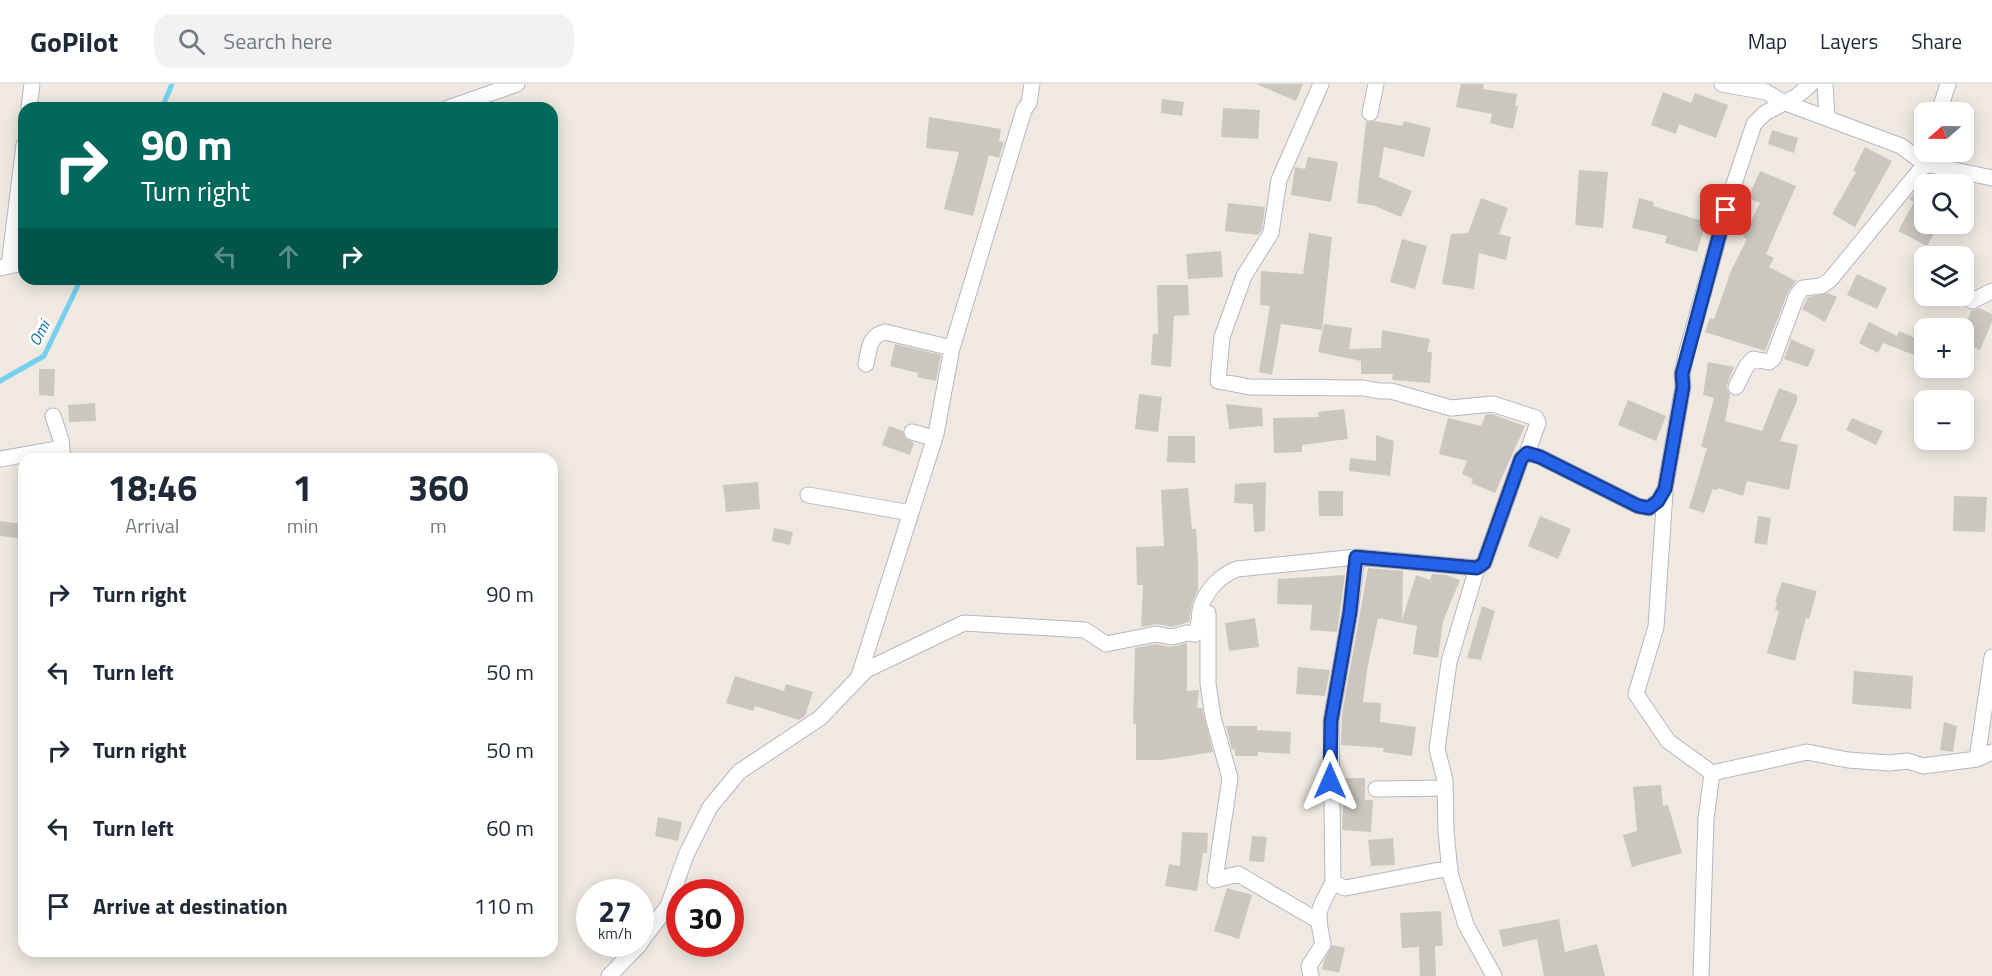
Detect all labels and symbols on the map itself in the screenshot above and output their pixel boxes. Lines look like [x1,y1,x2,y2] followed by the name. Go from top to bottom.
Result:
[1914,102,1974,162] north arrow
[1700,184,1751,235] pin
[22,314,56,350] water label: Omi
[1298,749,1362,813] position arrow
[666,879,744,957] speed limit sign: 30

